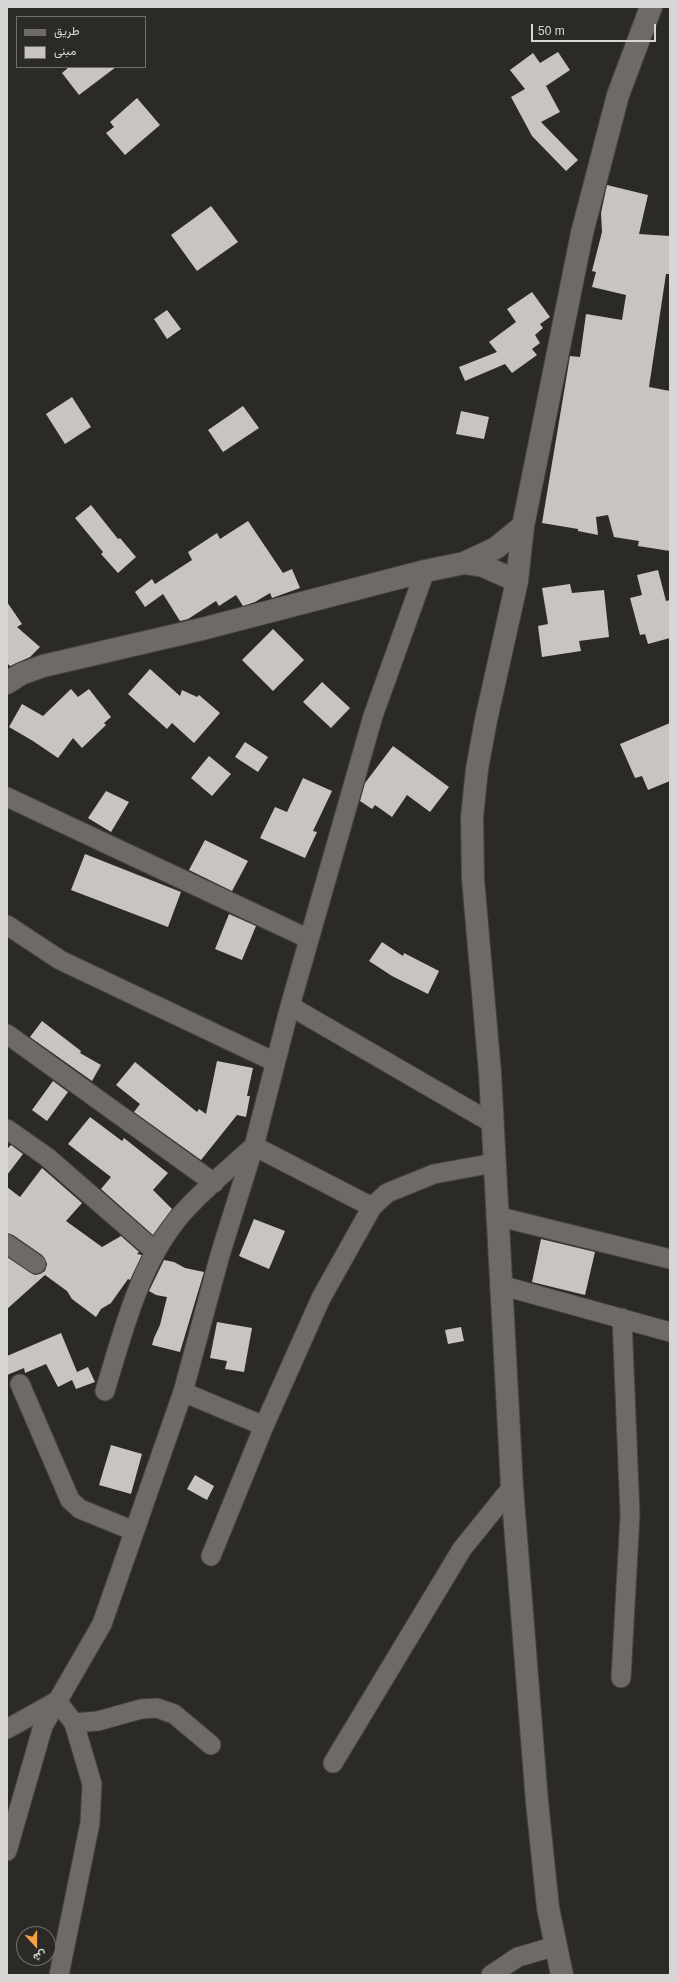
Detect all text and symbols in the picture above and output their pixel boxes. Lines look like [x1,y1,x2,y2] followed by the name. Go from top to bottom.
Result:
[16,16,146,68] legend
[533,16,658,42] scale bar
[54,24,79,38] text: طريق
[538,24,565,38] text: 50 m
[54,44,76,58] text: مبنى
[16,1926,56,1966] north arrow
[32,1948,48,1964] text: ش

